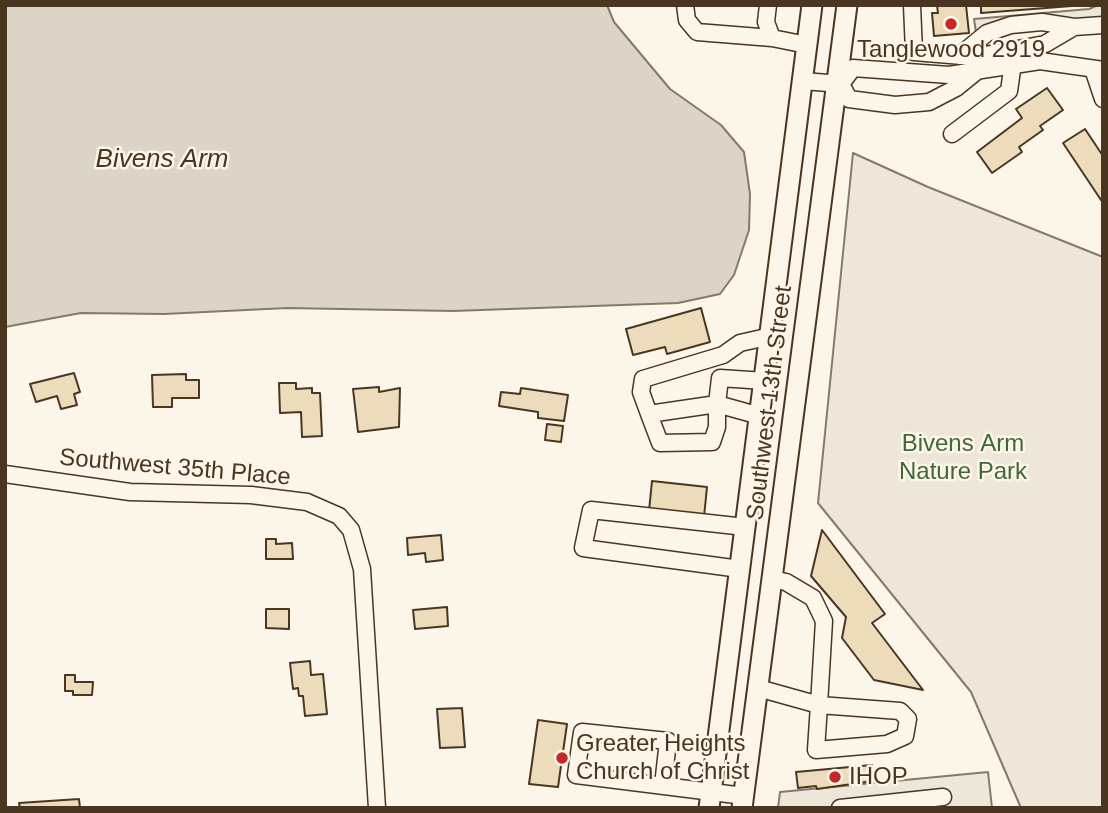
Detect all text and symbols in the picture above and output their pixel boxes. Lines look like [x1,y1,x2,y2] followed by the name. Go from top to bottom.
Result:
[943,16,959,32] marker: Tanglewood 2919
[857,36,1045,64] place label: Tanglewood 2919
[96,144,228,176] water label: Bivens Arm
[741,284,799,522] street label: Southwest 13th Street
[899,430,1027,486] park label: Bivens Arm Nature Park
[58,444,292,492] street label: Southwest 35th Place
[576,730,749,786] place label: Greater Heights Church of Christ
[554,750,570,766] marker: Greater Heights Church of Christ
[849,763,908,791] place label: IHOP
[827,769,843,785] marker: IHOP

